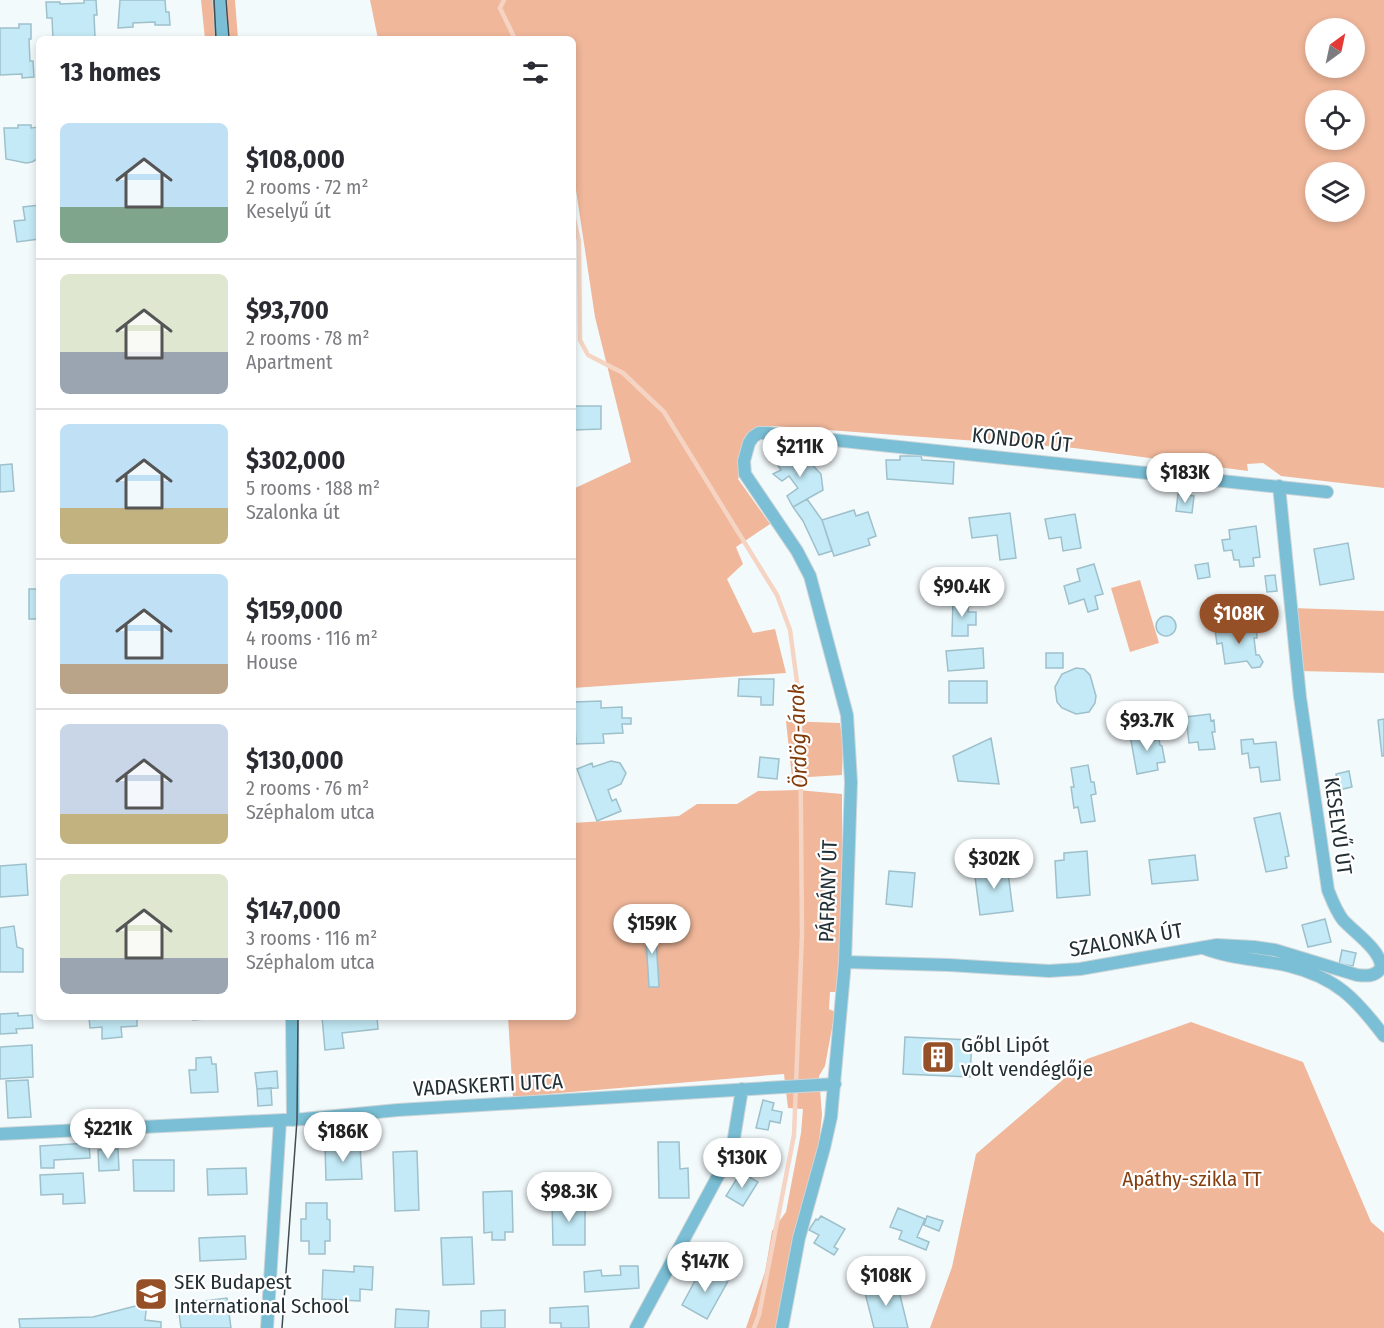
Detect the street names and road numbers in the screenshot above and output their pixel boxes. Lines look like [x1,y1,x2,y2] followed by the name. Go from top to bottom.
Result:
[971,422,1074,458] street label: KONDOR ÚT
[1318,776,1358,877] street label: KESELYŰ ÚT
[813,839,843,943] street label: PÁFRÁNY ÚT
[1067,917,1185,963] street label: SZALONKA ÚT
[412,1068,564,1102] street label: VADASKERTI UTCA

